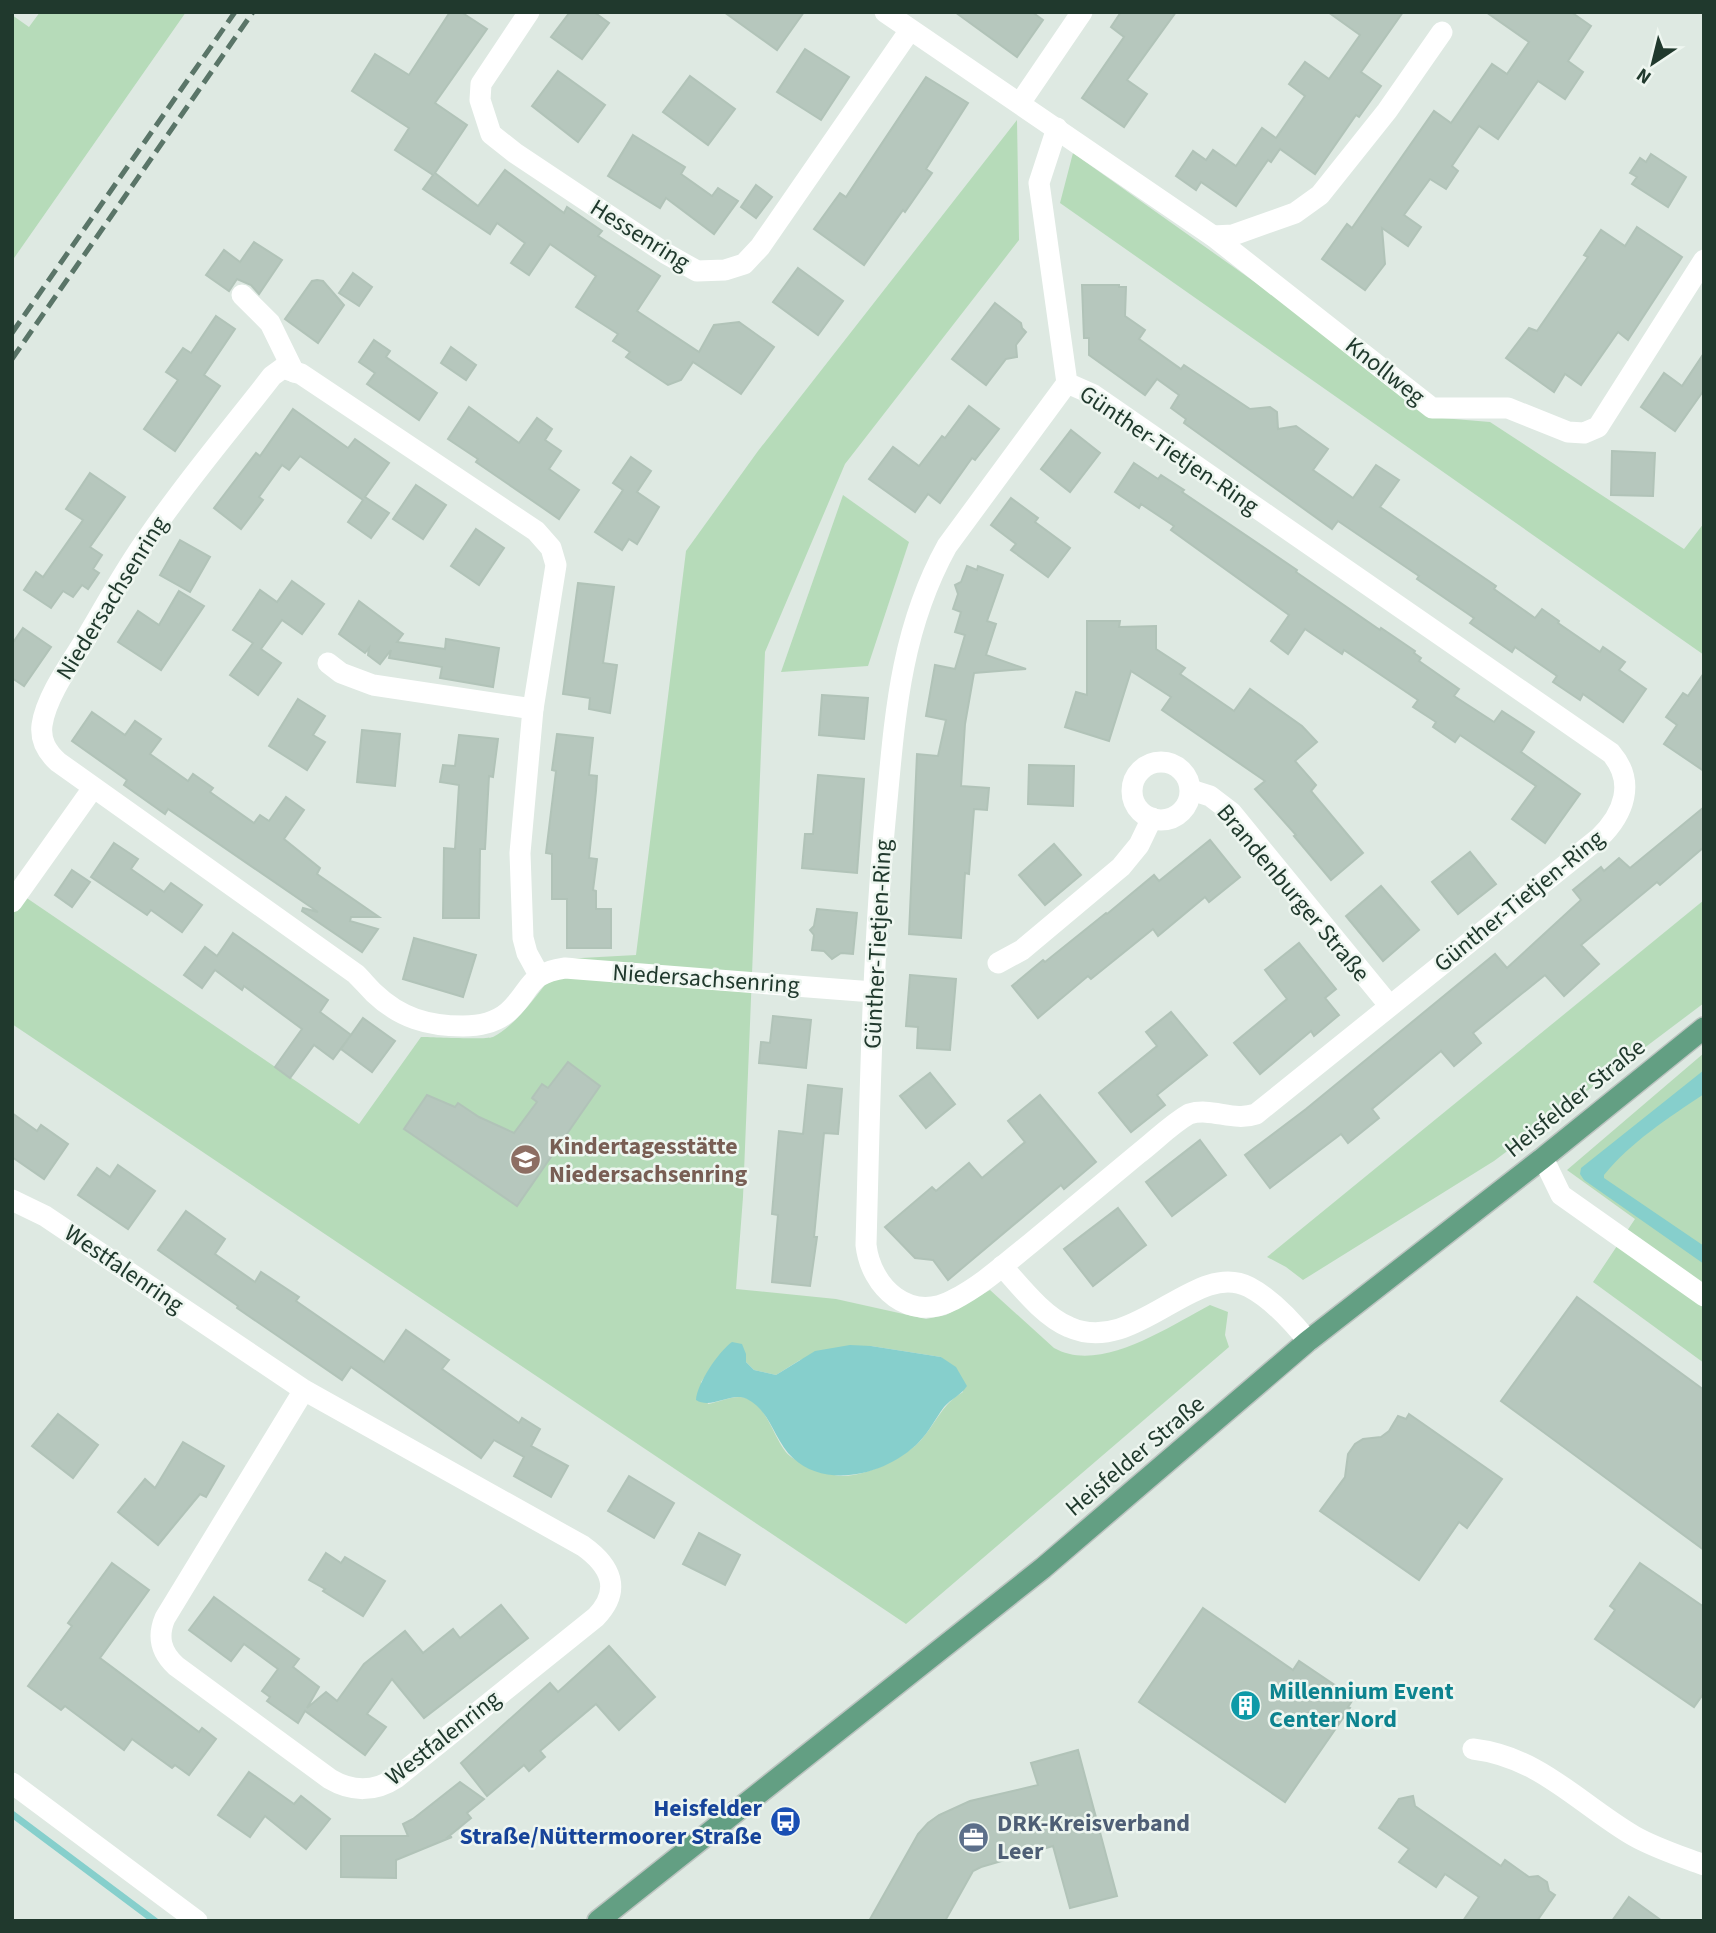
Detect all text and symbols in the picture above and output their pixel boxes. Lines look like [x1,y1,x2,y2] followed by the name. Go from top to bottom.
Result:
[1618,28,1688,98] north arrow
[1631,61,1657,90] text: N
[583,190,697,280] street label: Hessenring
[1338,329,1432,413] street label: Knollweg
[1072,377,1266,523] street label: Günther-Tietjen-Ring
[47,509,177,687] street label: Niedersachsenring
[1208,796,1378,990] street label: Brandenburger Straße
[1426,821,1612,981] street label: Günther-Tietjen-Ring
[855,838,901,1050] street label: Günther-Tietjen-Ring
[611,955,801,1003] street label: Niedersachsenring
[1497,1030,1653,1166] street label: Heisfelder Straße
[549,1129,747,1192] place label: Kindertagesstätte Niedersachsenring
[509,1143,543,1177] school or university icon: Kindertagesstätte Niedersachsenring
[57,1216,191,1322] street label: Westfalenring
[1058,1387,1212,1525] street label: Heisfelder Straße
[1269,1674,1454,1737] place label: Millennium Event Center Nord
[378,1682,508,1794] street label: Westfalenring
[1229,1688,1263,1722] building icon: Millennium Event Center Nord
[460,1791,762,1854] place label: Heisfelder Straße/Nüttermoorer Straße
[768,1805,802,1839] bus stop icon: Heisfelder Straße/Nüttermoorer Straße
[997,1806,1190,1869] place label: DRK-Kreisverband Leer
[957,1820,991,1854] office icon: DRK-Kreisverband Leer

